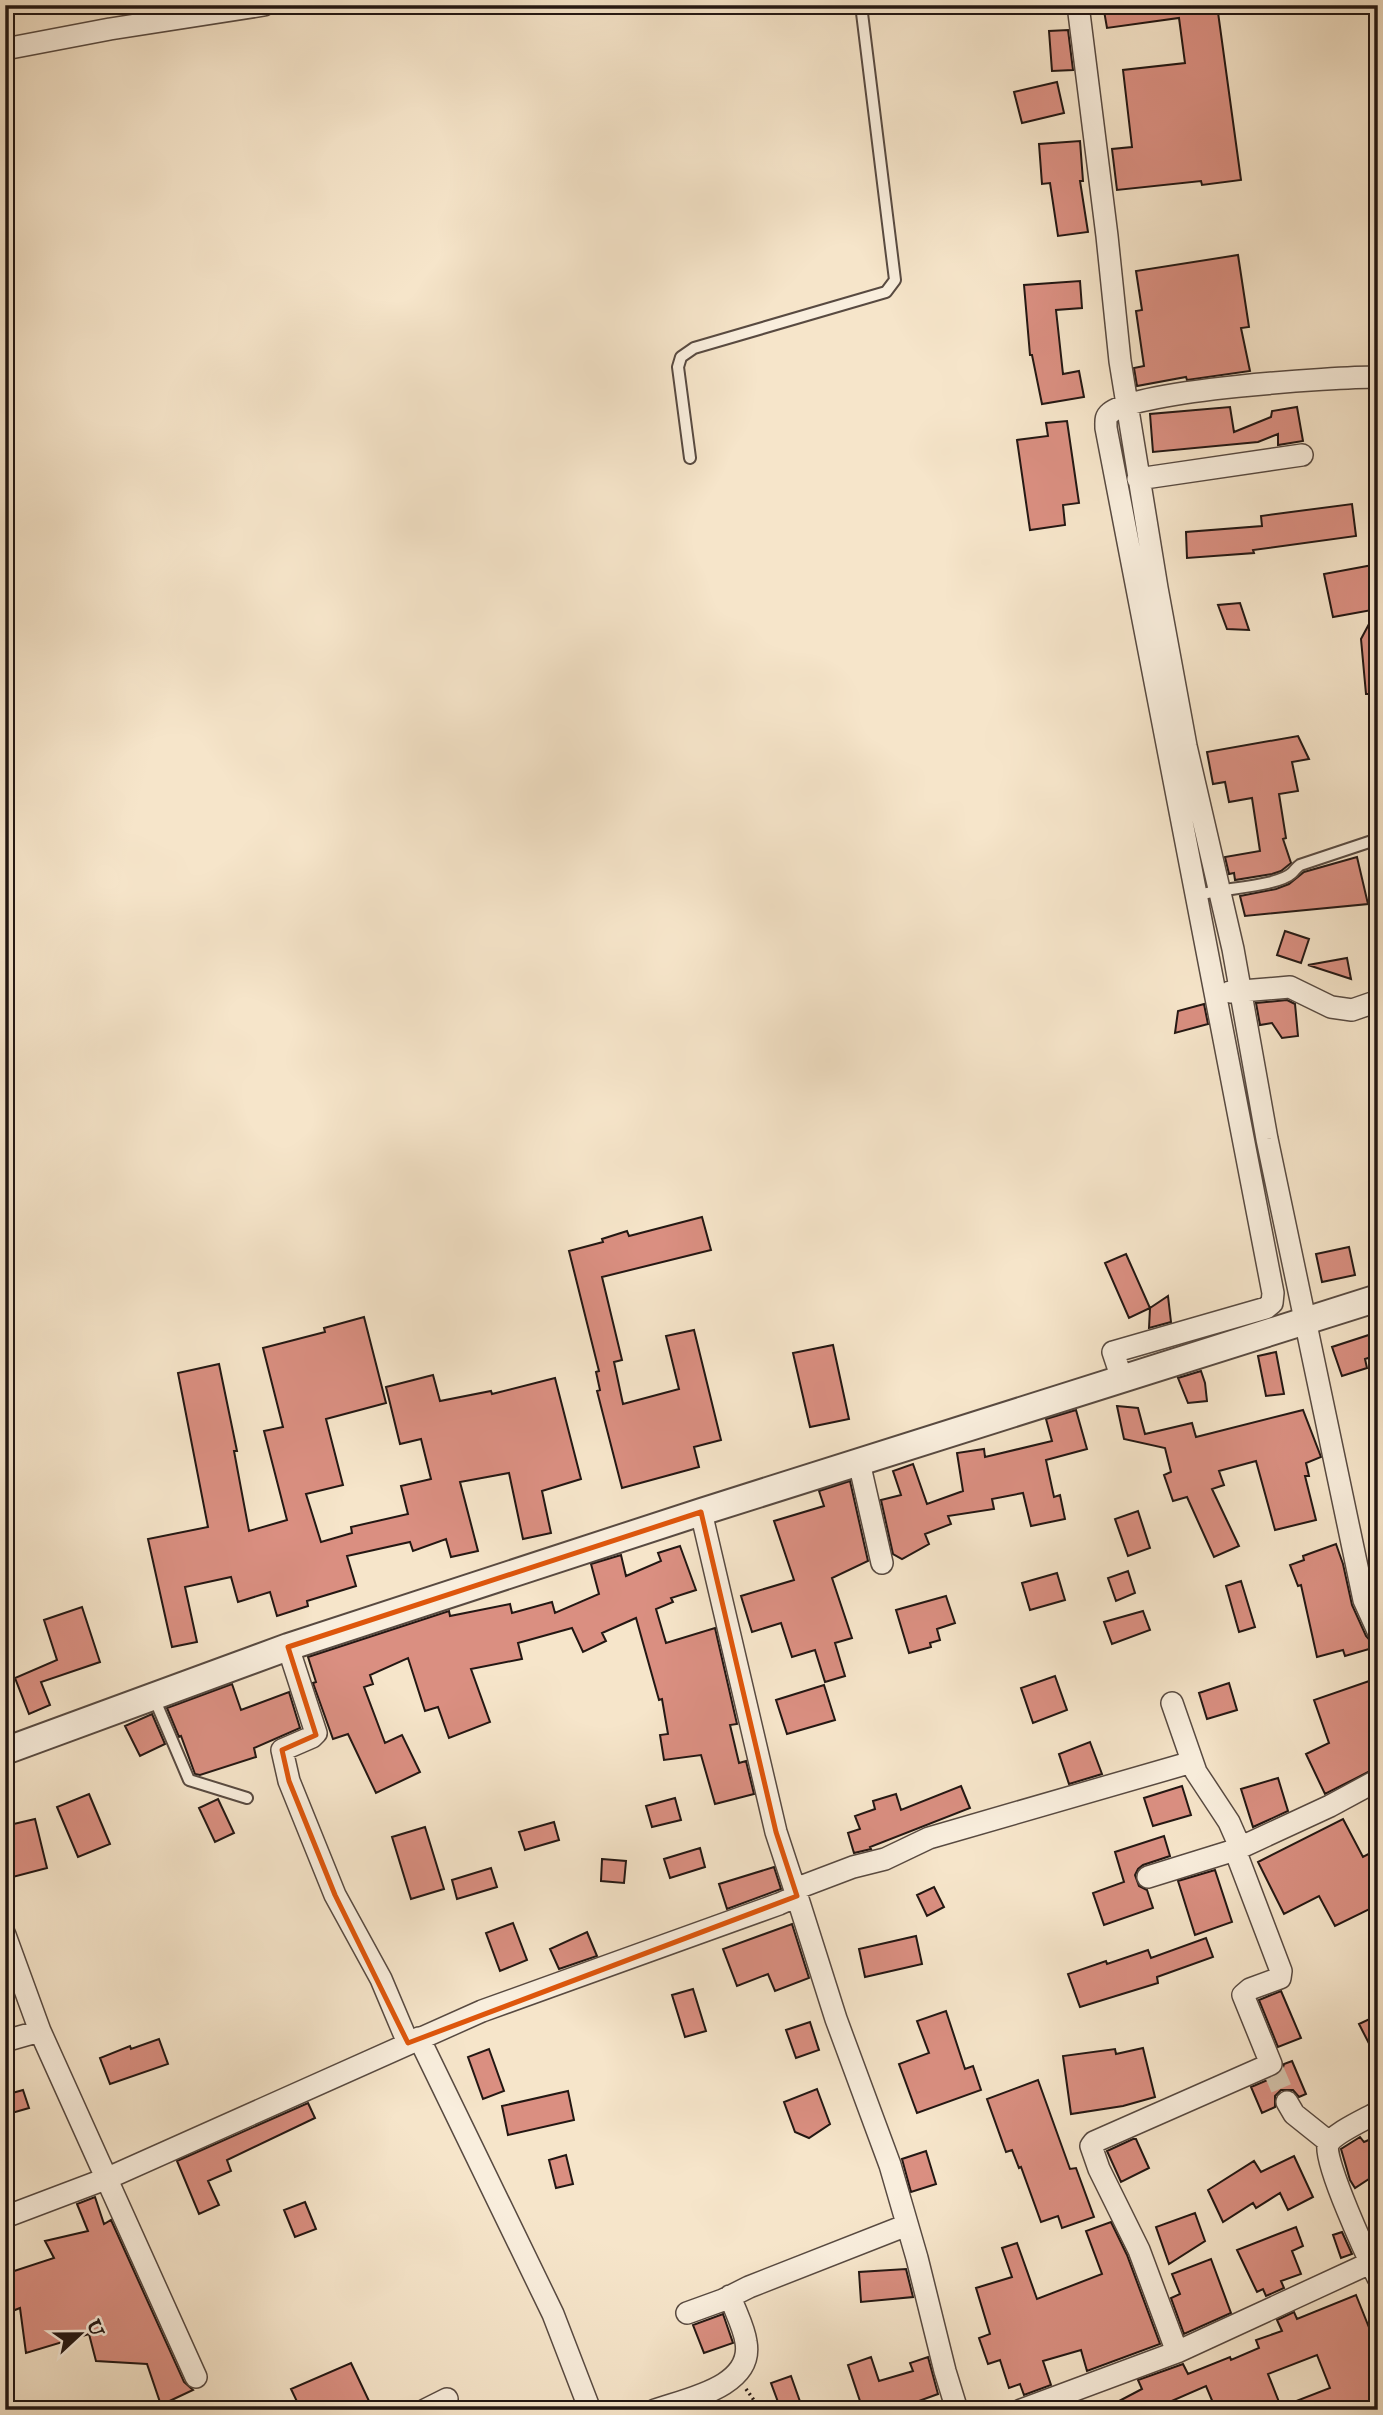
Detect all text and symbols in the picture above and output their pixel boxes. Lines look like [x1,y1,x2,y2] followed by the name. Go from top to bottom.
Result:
[46,2300,116,2370] north arrow
[79,2315,108,2341] text: U

